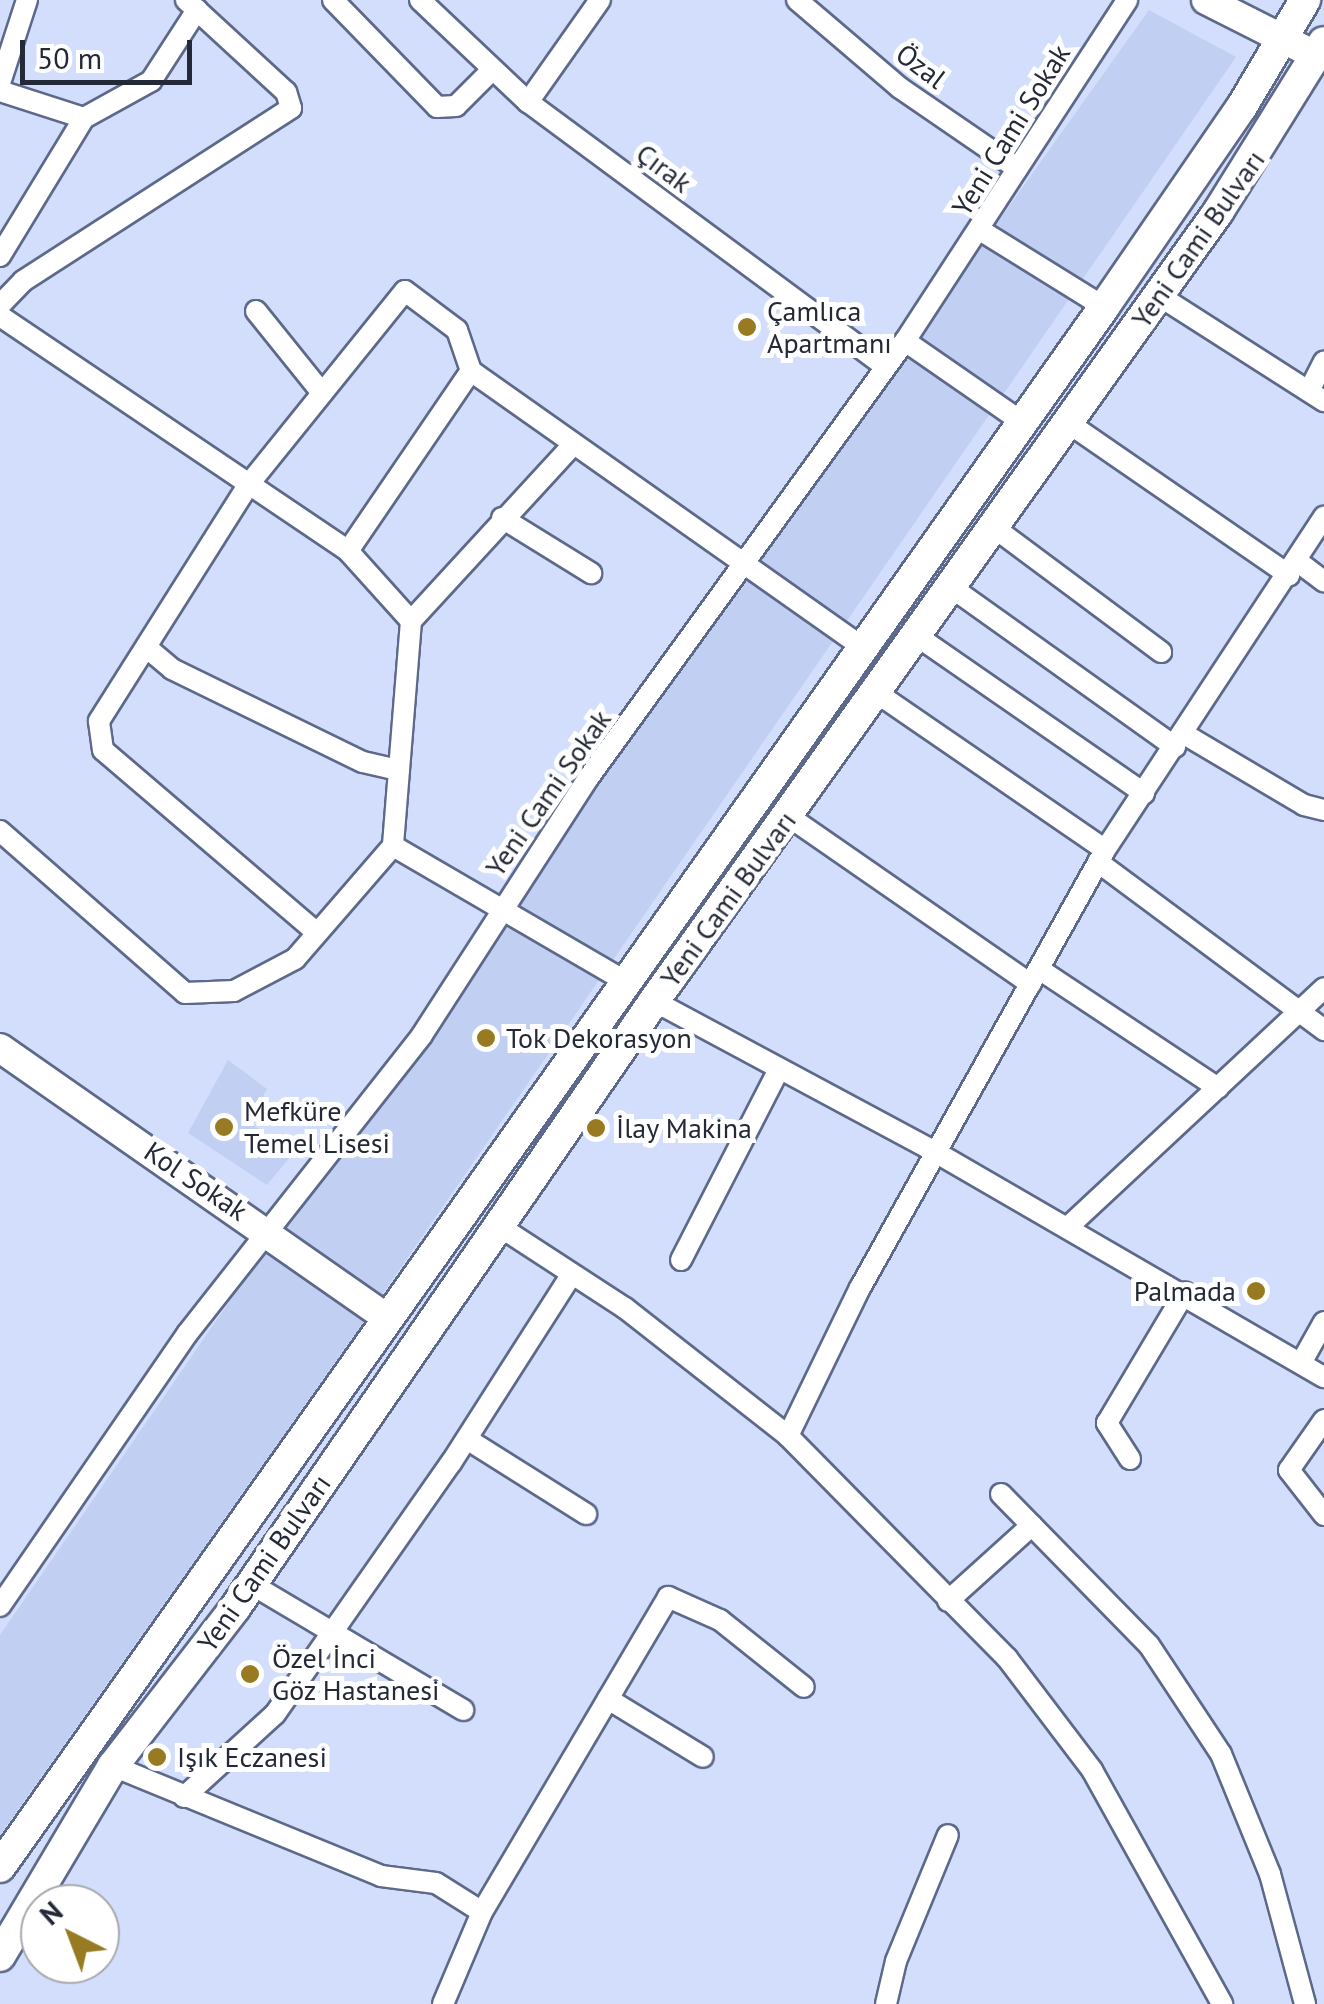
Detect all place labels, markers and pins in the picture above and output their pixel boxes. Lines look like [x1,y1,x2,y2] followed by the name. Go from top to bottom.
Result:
[767,294,892,360] place label: Çamlıca Apartmanı
[736,316,758,338] marker: Çamlıca Apartmanı
[506,1021,693,1055] place label: Tok Dekorasyon
[475,1027,497,1049] marker: Tok Dekorasyon
[244,1094,390,1160] place label: Mefküre Temel Lisesi
[616,1111,753,1145] place label: İlay Makina
[213,1116,235,1138] marker: Mefküre Temel Lisesi
[585,1117,607,1139] marker: İlay Makina
[1134,1274,1236,1308] place label: Palmada
[1245,1280,1267,1302] marker: Palmada
[272,1641,440,1707] place label: Özel İnci Göz Hastanesi
[237,1661,263,1687] marker: Özel İnci Göz Hastanesi
[177,1740,328,1774] place label: Işık Eczanesi
[146,1746,168,1768] marker: Işık Eczanesi

